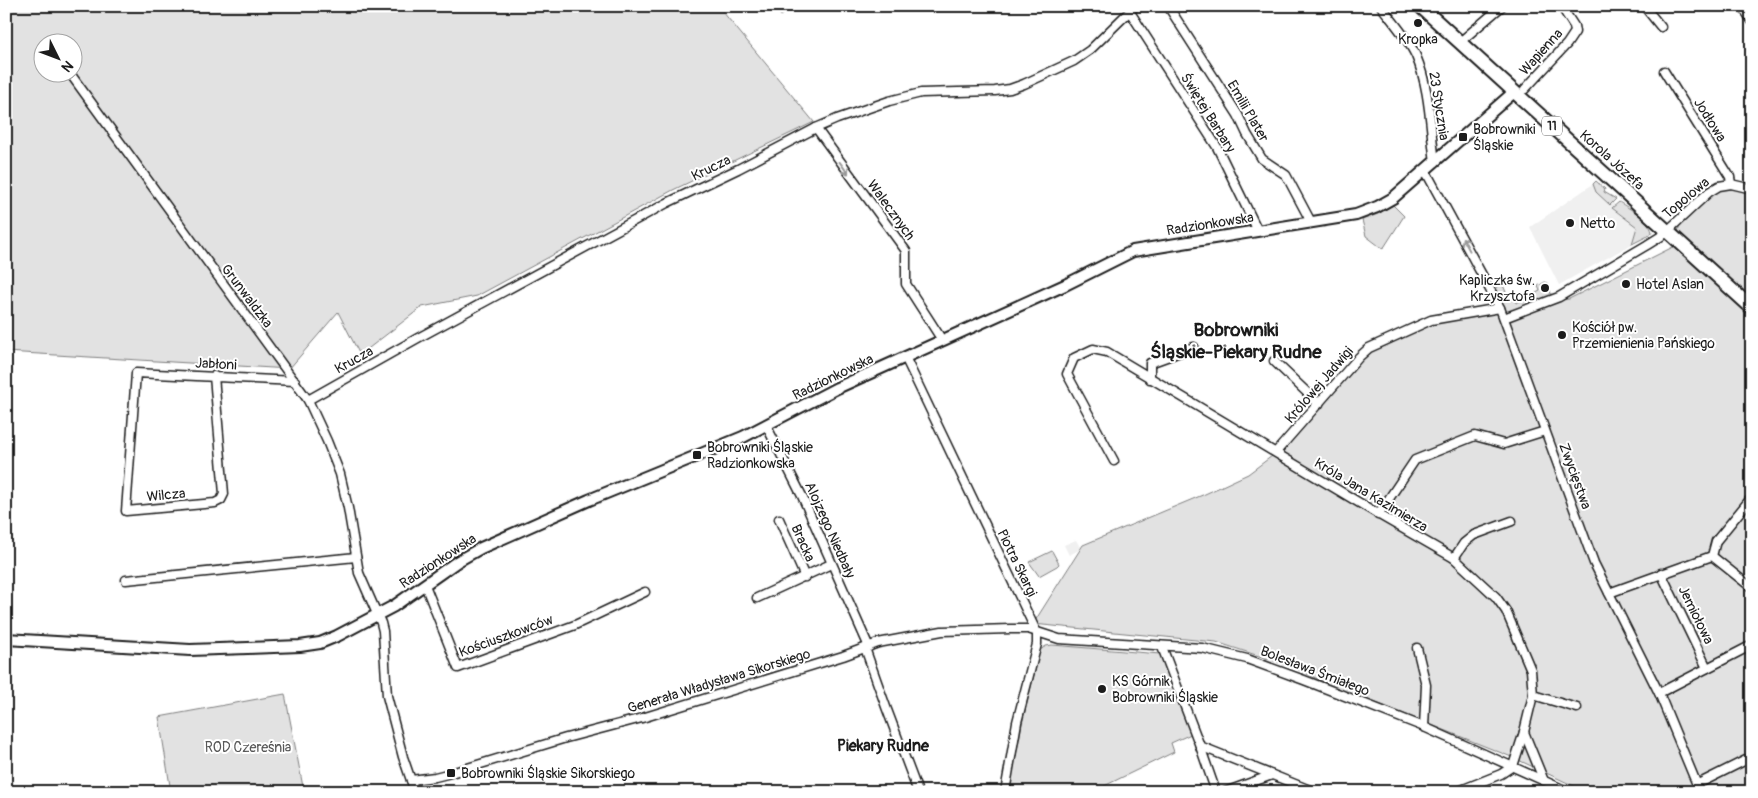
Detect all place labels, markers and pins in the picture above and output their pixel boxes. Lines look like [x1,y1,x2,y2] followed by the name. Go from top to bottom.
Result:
[1412,17,1424,29] marker: Kropka
[1398,31,1438,48] place label: Kropka
[1473,121,1536,154] place label: Bobrowniki Śląskie
[1457,131,1469,143] marker: Bobrowniki Śląskie
[1580,215,1616,232] place label: Netto
[1564,217,1576,229] marker: Netto
[1459,272,1535,305] place label: Kapliczka św. Krzysztofa
[1636,276,1704,293] place label: Hotel Aslan
[1620,278,1632,290] marker: Hotel Aslan
[1539,282,1551,294] marker: Kapliczka św. Krzysztofa
[1572,319,1715,352] place label: Kościół pw. Przemienienia Pańskiego
[1556,329,1568,341] marker: Kościół pw. Przemienienia Pańskiego
[707,438,813,472] place label: Bobrowniki Śląskie Radzionkowska
[691,449,703,461] marker: Bobrowniki Śląskie Radzionkowska
[1112,673,1218,706] place label: KS Górnik Bobrowniki Śląskie
[1096,683,1108,695] marker: KS Górnik Bobrowniki Śląskie
[461,764,636,782] place label: Bobrowniki Śląskie Sikorskiego
[445,767,457,779] marker: Bobrowniki Śląskie Sikorskiego

